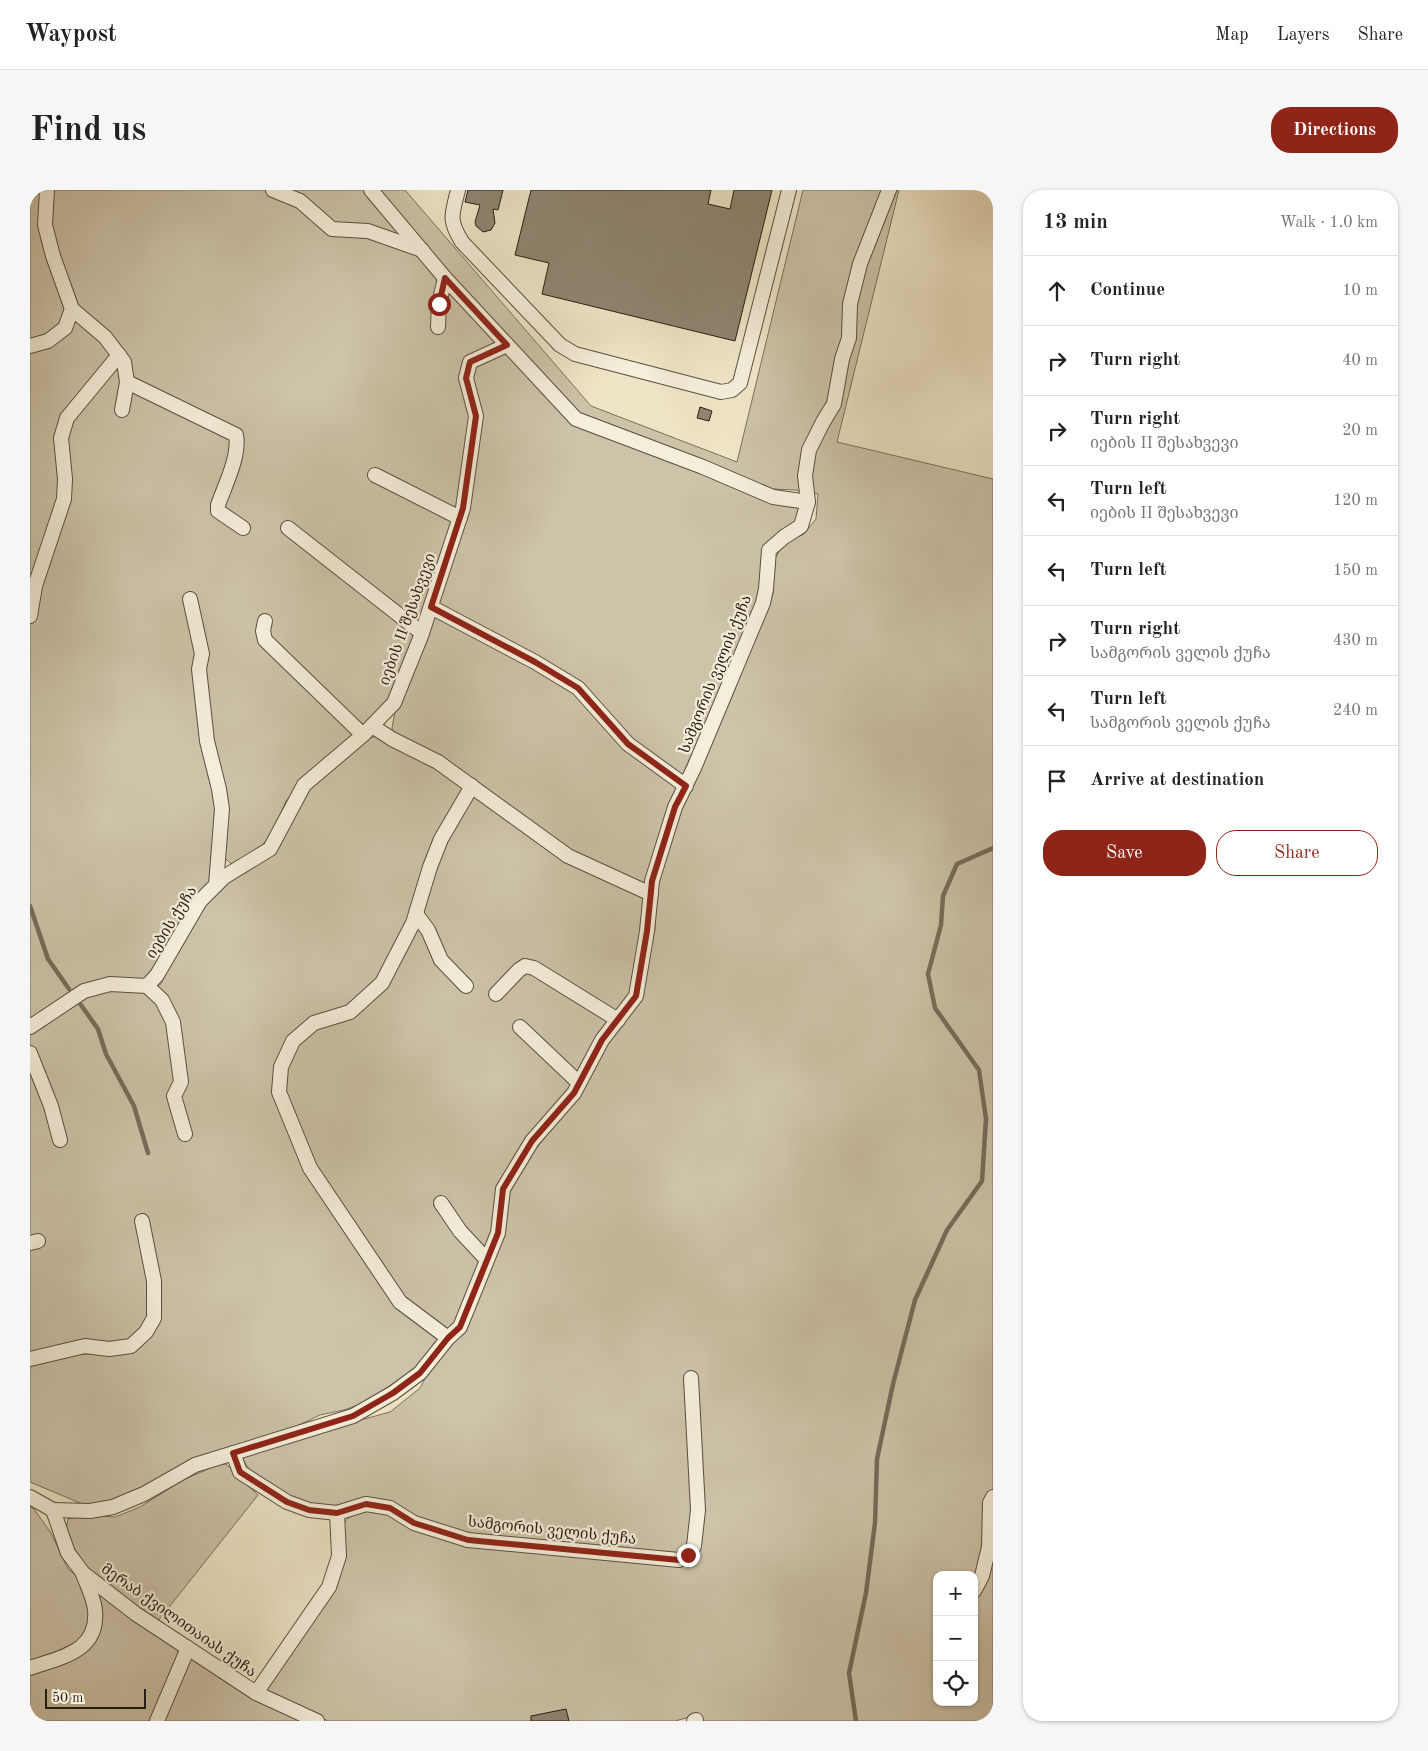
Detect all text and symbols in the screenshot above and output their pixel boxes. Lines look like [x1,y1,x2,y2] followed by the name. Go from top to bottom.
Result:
[25,23,117,47] text: Waypost
[1215,26,1249,44] text: Map
[1277,26,1329,44] text: Layers
[1357,26,1403,44] text: Share
[1271,107,1398,153] button: Directions
[30,113,146,148] text: Find us
[1043,212,1108,233] text: 13 min
[1280,215,1378,231] text: Walk · 1.0 km
[1043,277,1071,305] icon: ahead
[1090,281,1165,300] text: Continue
[1342,283,1378,299] text: 10 m
[428,293,451,316] route start
[1043,347,1071,375] icon: right
[1090,351,1180,370] text: Turn right
[1342,353,1378,369] text: 40 m
[1090,410,1180,429] text: Turn right
[1043,417,1071,445] icon: right
[1342,423,1378,439] text: 20 m
[1090,436,1239,452] text: იების II შესახვევი
[1090,480,1167,499] text: Turn left
[1043,487,1071,515] icon: left
[1333,493,1378,509] text: 120 m
[1090,506,1239,522] text: იების II შესახვევი
[378,552,439,688] street label: იების II შესახვევი
[1043,557,1071,585] icon: left
[1090,561,1167,580] text: Turn left
[1333,563,1378,579] text: 150 m
[678,593,755,756] street label: სამგორის ველის ქუჩა
[1090,620,1180,639] text: Turn right
[1043,627,1071,655] icon: right
[1333,633,1378,649] text: 430 m
[1090,646,1271,662] text: სამგორის ველის ქუჩა
[1090,690,1167,709] text: Turn left
[1043,697,1071,725] icon: left
[1333,703,1378,719] text: 240 m
[1090,716,1271,732] text: სამგორის ველის ქუჩა
[1043,767,1071,795] icon: arrive
[1090,771,1264,790] text: Arrive at destination
[1043,830,1206,876] button: Save
[1216,830,1378,876] button: Share
[144,884,200,962] street label: იების ქუჩა
[467,1515,637,1548] street label: სამგორის ველის ქუჩა
[677,1544,700,1567] route end
[98,1562,258,1681] street label: მერაბ ქვილითაიას ქუჩა
[933,1571,978,1706] map controls
[933,1571,978,1616] button: +
[933,1616,978,1661] button: −
[933,1661,978,1706] button: locate
[45,1686,146,1709] scale bar
[52,1691,83,1705] text: 50 m

